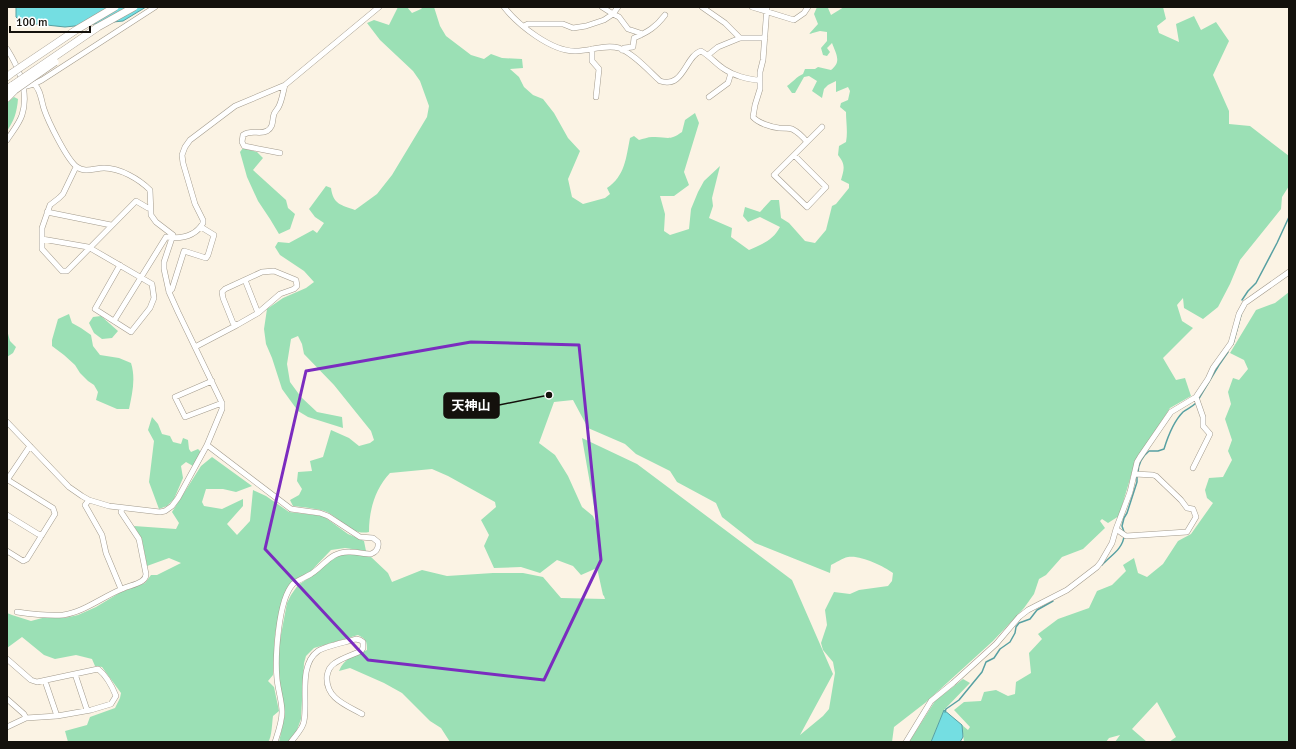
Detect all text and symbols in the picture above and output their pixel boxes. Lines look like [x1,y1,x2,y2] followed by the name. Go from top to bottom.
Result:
[10,8,90,34] scale bar
[16,15,48,30] text: 100 m
[444,393,499,418] callout: 天神山
[451,398,491,414] text: 天神山

